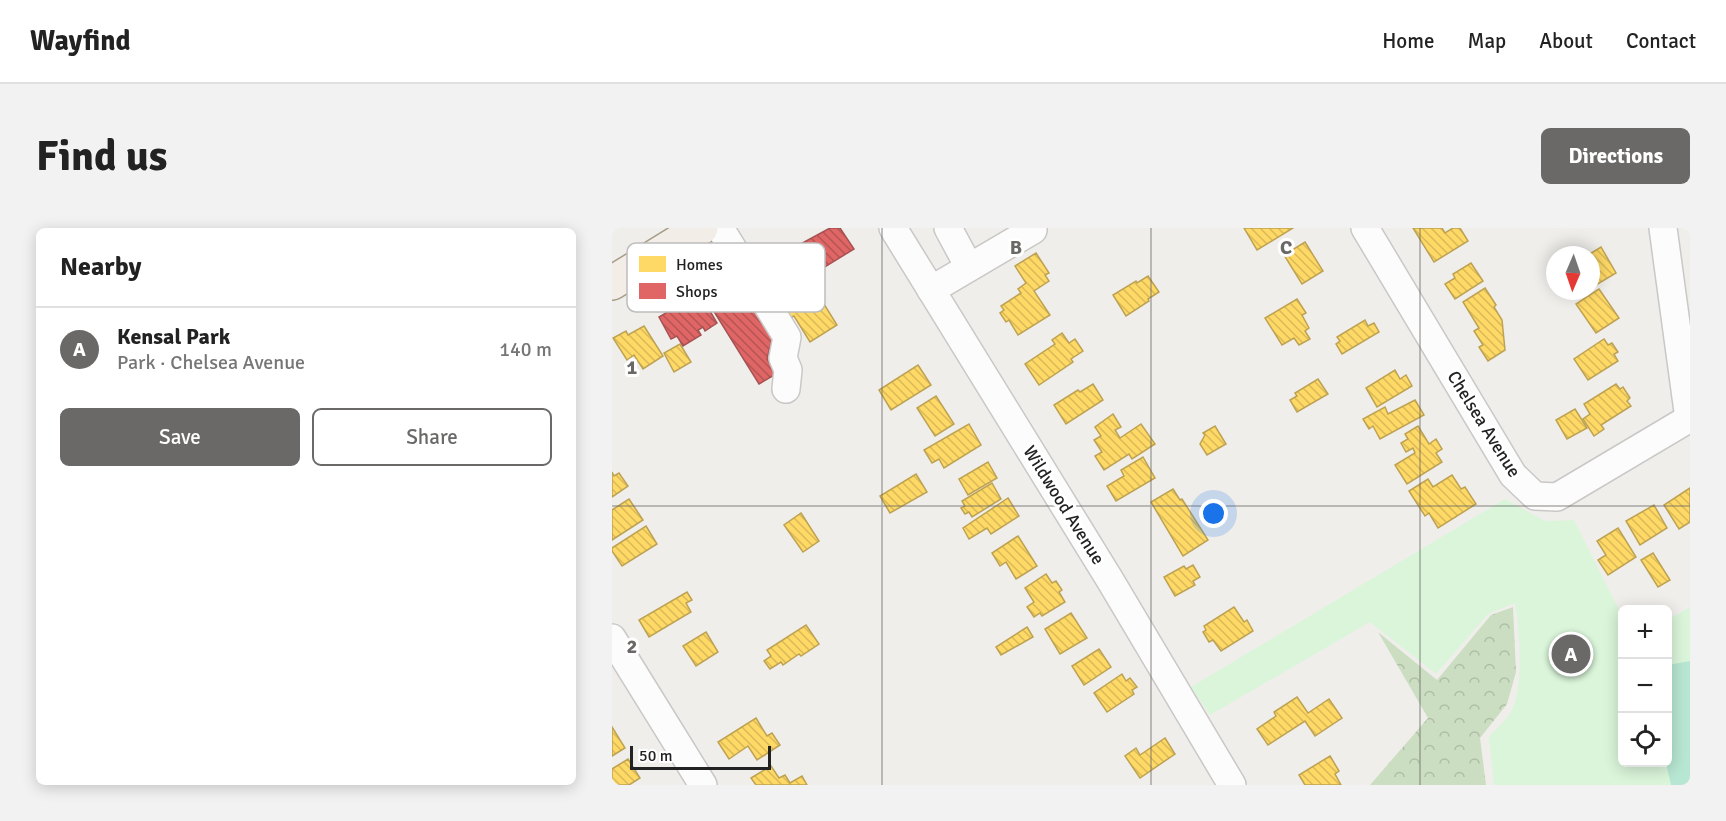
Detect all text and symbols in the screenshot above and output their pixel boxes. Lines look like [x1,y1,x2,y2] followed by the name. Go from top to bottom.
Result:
[30,24,131,58] text: Wayfind
[1382,28,1435,54] text: Home
[1468,28,1506,54] text: Map
[1539,28,1593,54] text: About
[1626,28,1696,54] text: Contact
[1541,128,1690,184] button: Directions
[36,131,167,182] text: Find us
[1010,235,1022,260] text: B
[1280,235,1292,260] text: C
[627,243,825,312] legend
[1546,246,1600,300] north arrow
[60,251,141,283] text: Nearby
[676,255,723,275] text: Homes
[676,282,717,302] text: Shops
[117,323,230,350] text: Kensal Park
[73,337,86,362] text: A
[499,337,552,362] text: 140 m
[117,350,305,375] text: Park · Chelsea Avenue
[627,355,638,380] text: 1
[1443,367,1525,481] street label: Chelsea Avenue
[60,408,300,466] button: Save
[312,408,552,466] button: Share
[1019,441,1109,569] street label: Wildwood Avenue
[1199,499,1228,528] your location
[1618,605,1672,767] map controls
[1618,605,1672,659] button: +
[1552,632,1590,676] pin: A
[627,634,637,659] text: 2
[1618,659,1672,713] button: −
[1618,713,1672,767] button: locate
[630,743,771,770] scale bar
[639,746,673,766] text: 50 m

